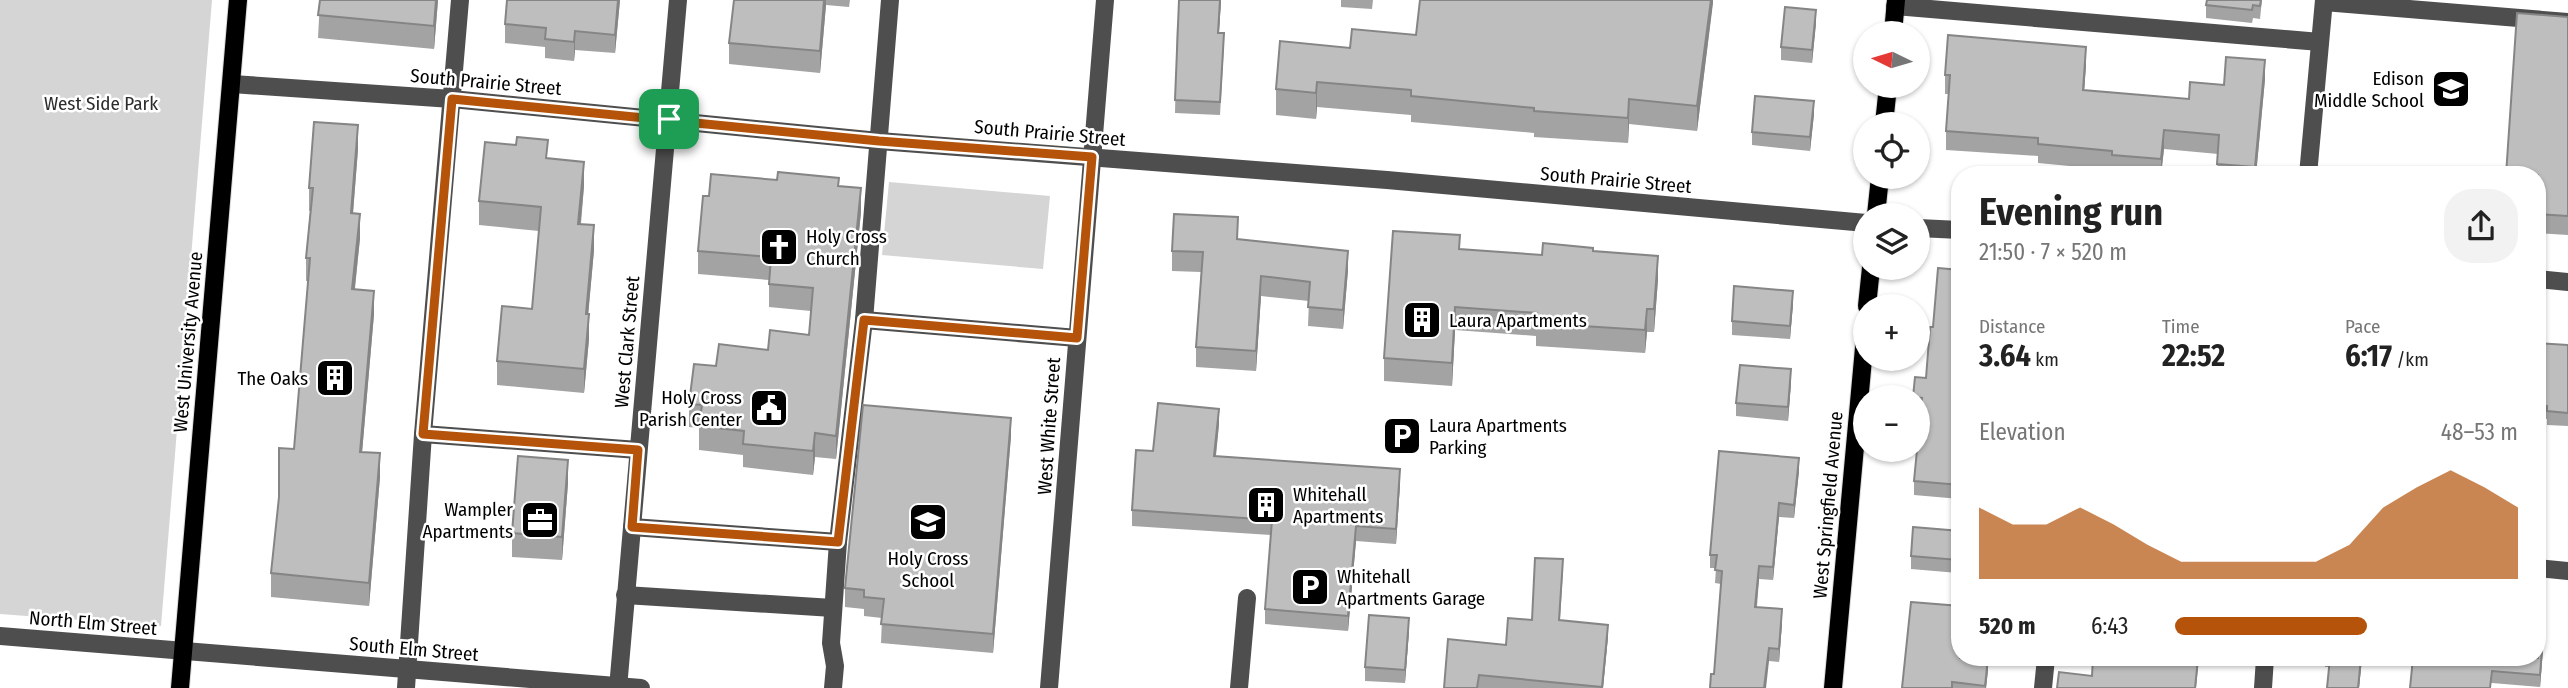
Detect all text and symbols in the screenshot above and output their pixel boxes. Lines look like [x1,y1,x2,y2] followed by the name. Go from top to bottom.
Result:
[1853,21,1930,98] north arrow
[1853,21,1930,462] map controls
[409,64,563,100] street label: South Prairie Street
[2314,67,2424,112] place label: Edison Middle School
[2430,68,2472,110] school or university icon: Edison Middle School
[639,89,699,149] pin
[44,92,158,115] park label: West Side Park
[650,100,688,138] icon: arrive
[1853,112,1930,189] button: locate
[973,115,1127,151] street label: South Prairie Street
[1539,162,1693,198] street label: South Prairie Street
[1979,189,2163,235] text: Evening run
[2444,189,2518,263] button: share
[1853,203,1930,280] button: layers
[806,225,887,270] place label: Holy Cross Church
[758,226,800,268] church icon: Holy Cross Church
[1979,238,2127,266] text: 21:50 · 7 × 520 m
[169,251,207,433] street label: West University Avenue
[610,274,644,409] street label: West Clark Street
[1853,294,1930,371] button: +
[1401,299,1443,341] building icon: Laura Apartments
[1449,309,1587,332] place label: Laura Apartments
[1979,315,2046,338] text: Distance
[2162,315,2200,338] text: Time
[2345,315,2380,338] text: Pace
[1979,338,2031,374] text: 3.64
[2162,338,2225,374] text: 22:52
[2345,338,2392,374] text: 6:17
[2031,348,2059,371] text: km
[2392,348,2429,371] text: /km
[1033,356,1065,496] street label: West White Street
[314,357,356,399] building icon: The Oaks
[237,367,308,390] place label: The Oaks
[1853,385,1930,462] button: −
[639,386,742,431] place label: Holy Cross Parish Center
[748,387,790,429] public building icon: Holy Cross Parish Center
[1808,410,1848,600] street label: West Springfield Avenue
[1429,414,1567,459] place label: Laura Apartments Parking
[1381,415,1423,457] parking icon: Laura Apartments Parking
[1979,418,2066,446] text: Elevation
[2441,418,2518,446] text: 48–53 m
[1293,483,1383,528] place label: Whitehall Apartments
[1245,484,1287,526] building icon: Whitehall Apartments
[423,498,513,543] place label: Wampler Apartments
[519,499,561,541] office icon: Wampler Apartments
[907,501,949,543] school or university icon: Holy Cross School
[888,547,968,592] place label: Holy Cross School
[1337,565,1485,610] place label: Whitehall Apartments Garage
[1289,566,1331,608] parking icon: Whitehall Apartments Garage
[28,606,159,640] street label: North Elm Street
[1979,612,2036,640] text: 520 m
[2091,612,2128,640] text: 6:43
[348,632,480,666] street label: South Elm Street

